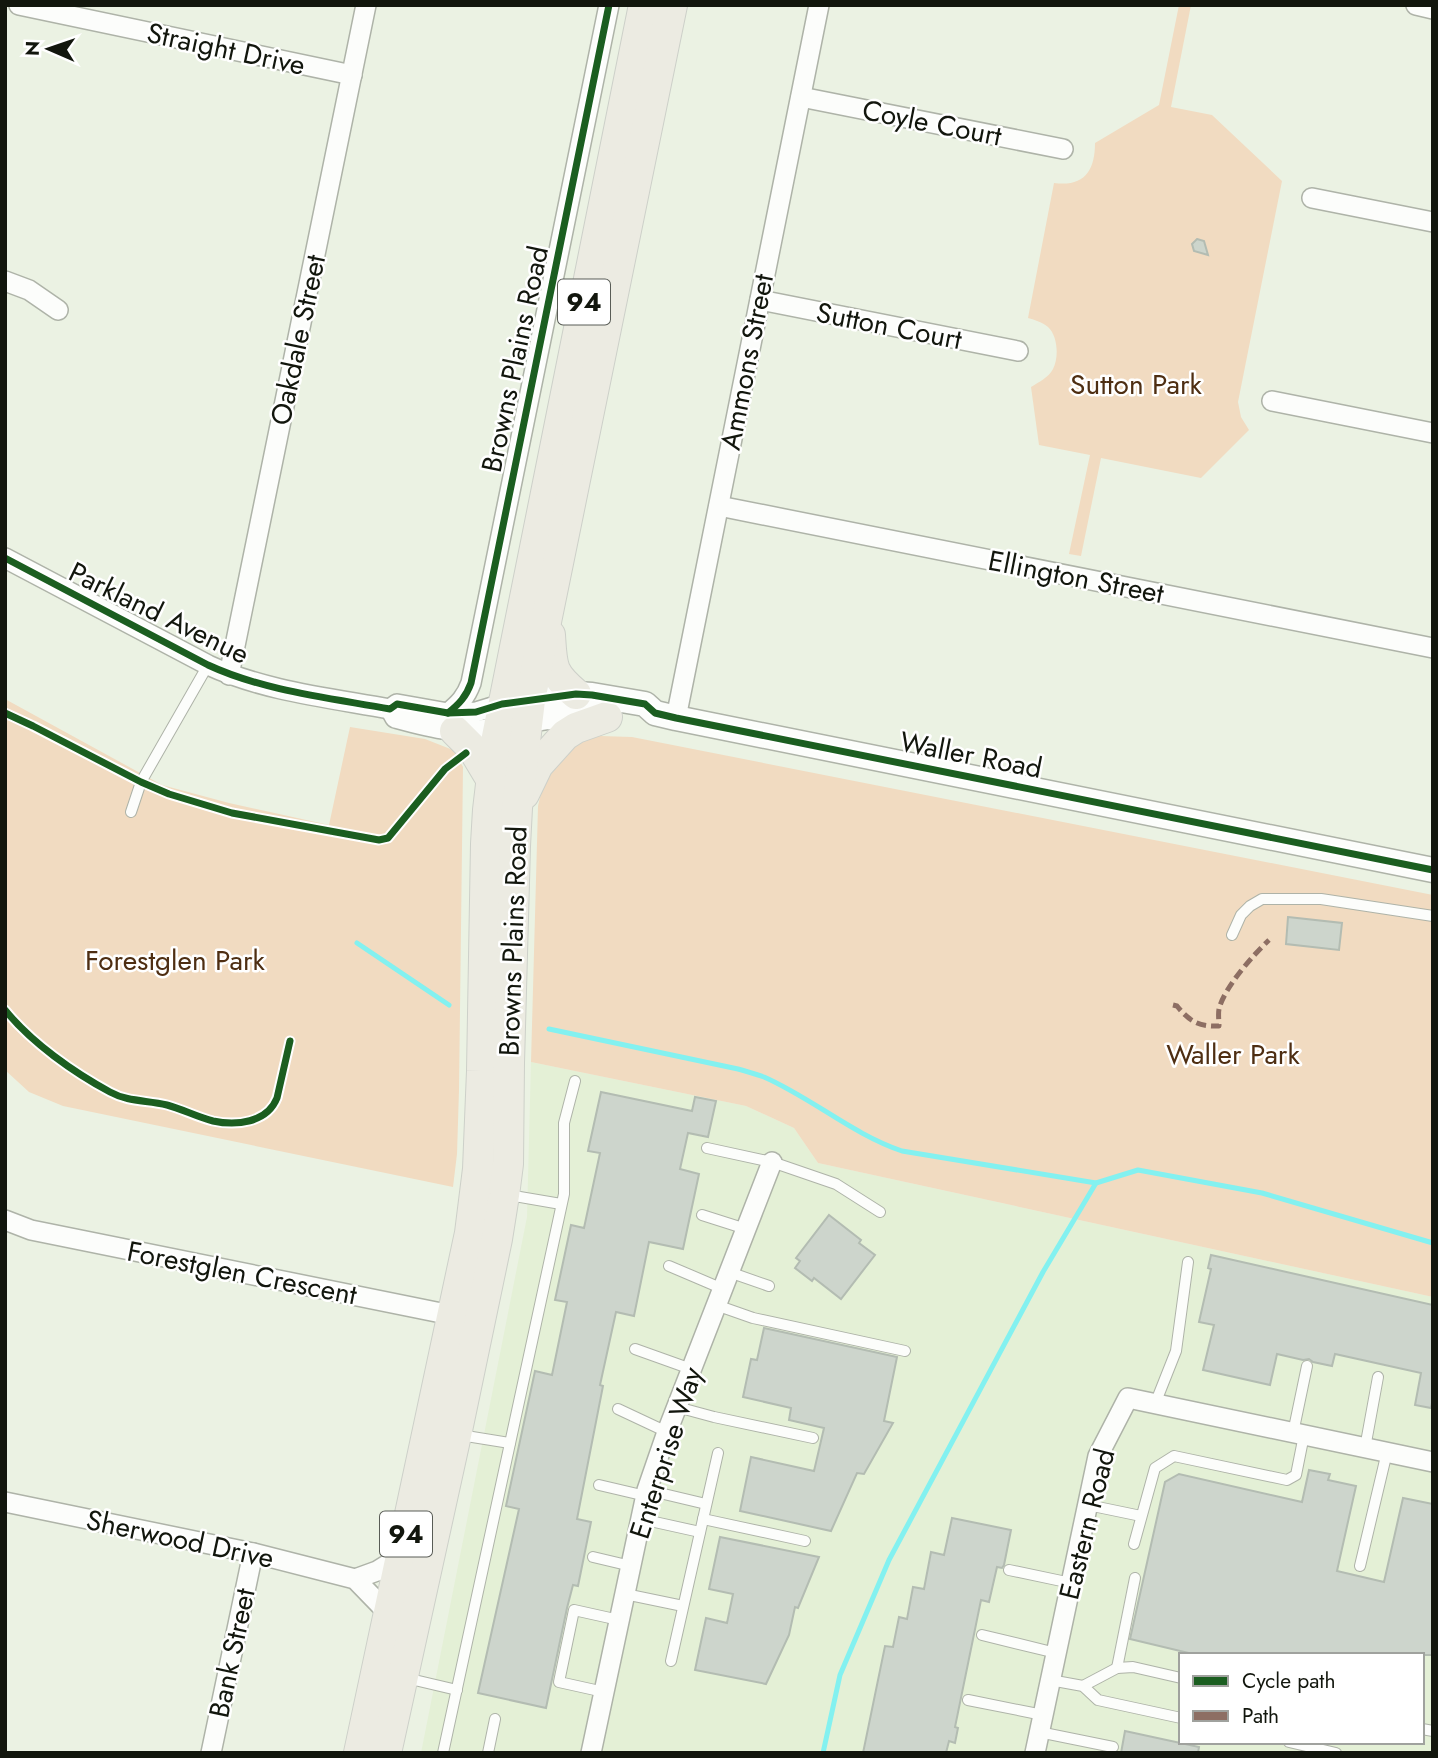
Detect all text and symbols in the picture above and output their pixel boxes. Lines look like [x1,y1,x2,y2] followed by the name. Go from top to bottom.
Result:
[143,12,309,86] street label: Straight Drive
[14,14,84,84] north arrow
[19,40,46,56] text: N
[859,89,1005,157] street label: Coyle Court
[471,242,559,476] street label: Browns Plains Road
[260,251,336,429] street label: Oakdale Street
[710,270,784,454] street label: Ammons Street
[558,280,610,324] road number: 94
[813,292,966,360] street label: Sutton Court
[1070,364,1203,405] park label: Sutton Park
[985,540,1168,614] street label: Ellington Street
[62,552,256,674] street label: Parkland Avenue
[896,721,1046,789] street label: Waller Road
[488,825,538,1057] street label: Browns Plains Road
[85,940,266,981] park label: Forestglen Park
[1166,1034,1300,1075] park label: Waller Park
[124,1231,361,1315] street label: Forestglen Crescent
[619,1361,713,1544] street label: Enterprise Way
[1048,1444,1126,1604] street label: Eastern Road
[82,1499,278,1579] street label: Sherwood Drive
[380,1512,432,1556] road number: 94
[198,1584,266,1721] street label: Bank Street
[1179,1653,1424,1744] legend
[1242,1666,1335,1696] text: Cycle path
[1242,1701,1279,1731] text: Path

